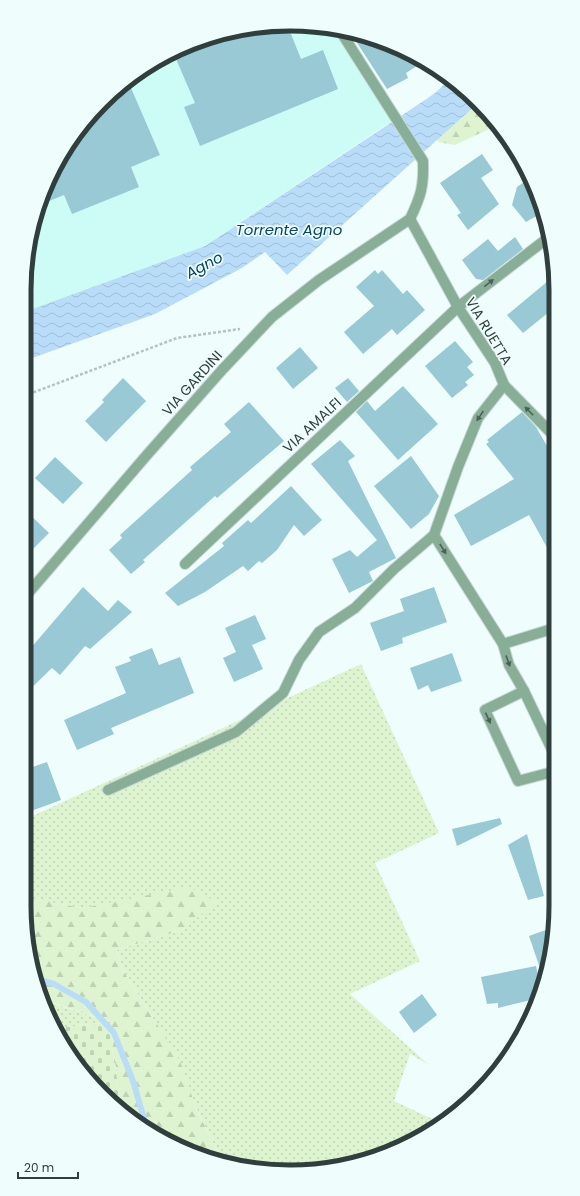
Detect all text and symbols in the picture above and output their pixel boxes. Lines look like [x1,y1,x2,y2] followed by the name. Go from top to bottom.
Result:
[236,219,342,240] water label: Torrente Agno
[181,246,226,284] water label: Agno
[483,279,494,287] one-way arrow
[461,293,517,369] street label: VIA RUETTA
[157,346,227,420] street label: VIA GARDINI
[278,393,346,457] street label: VIA AMALFI
[524,406,534,416] one-way arrow
[476,411,484,421] one-way arrow
[439,544,447,554] one-way arrow
[506,655,512,667] one-way arrow
[485,713,491,724] one-way arrow
[18,1154,78,1180] scale bar
[24,1159,54,1176] text: 20 m

